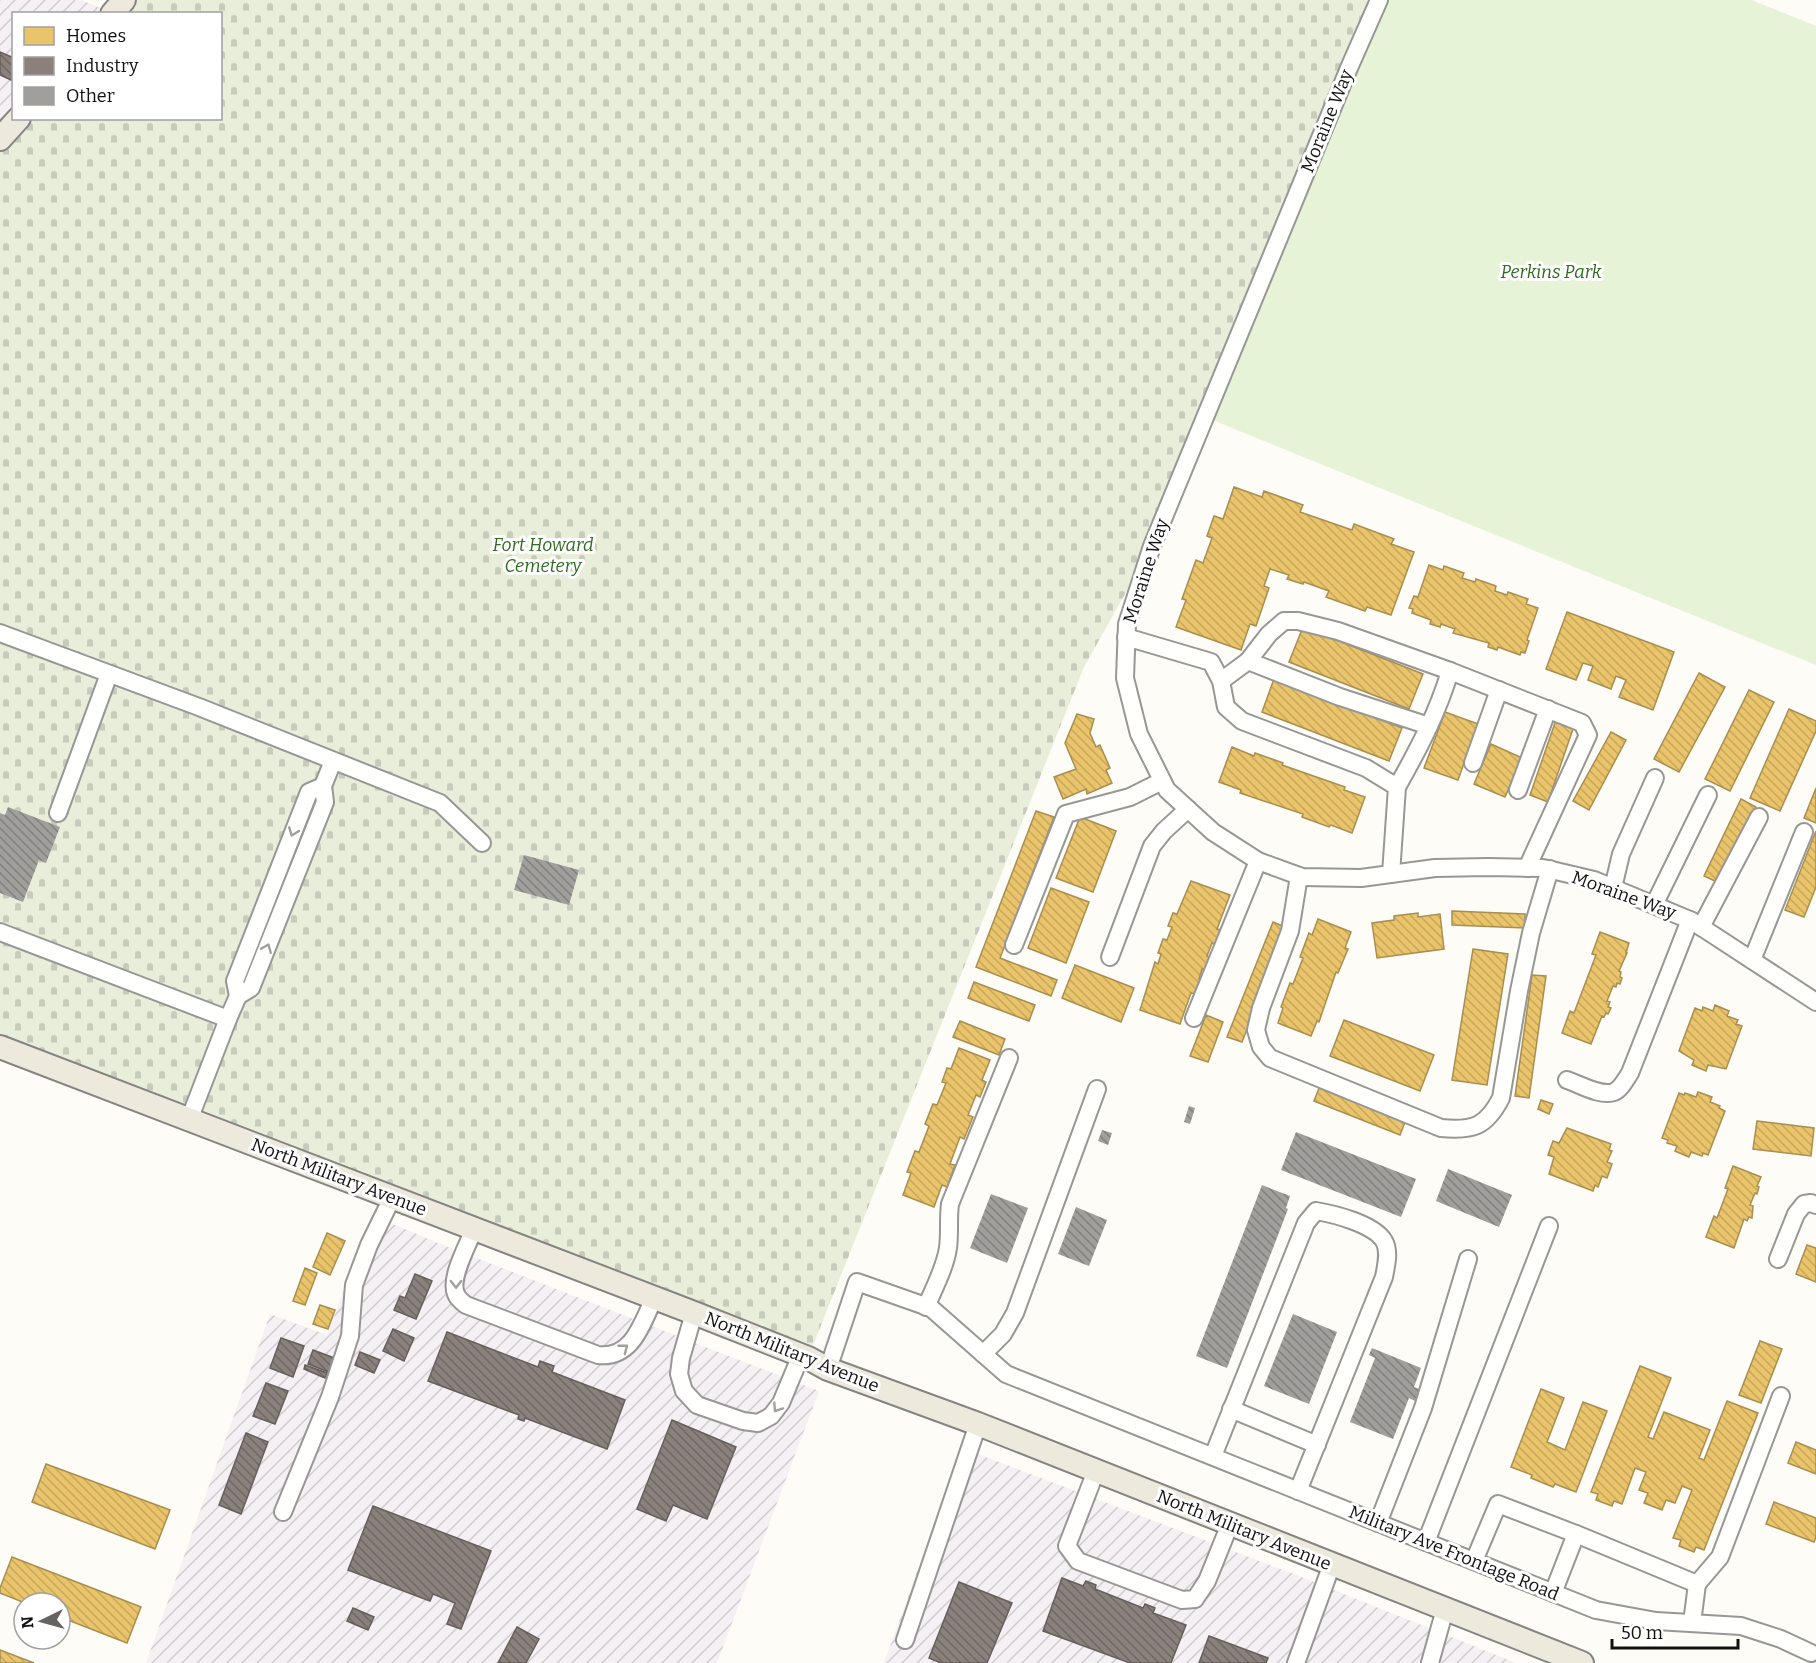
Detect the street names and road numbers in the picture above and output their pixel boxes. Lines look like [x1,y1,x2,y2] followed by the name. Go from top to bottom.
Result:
[1296,66,1358,176] street label: Moraine Way
[1119,515,1173,626] street label: Moraine Way
[1569,866,1680,924] street label: Moraine Way
[248,1133,430,1221] street label: North Military Avenue
[702,1307,882,1397] street label: North Military Avenue
[1154,1485,1334,1575] street label: North Military Avenue
[1346,1501,1563,1605] street label: Military Ave Frontage Road

